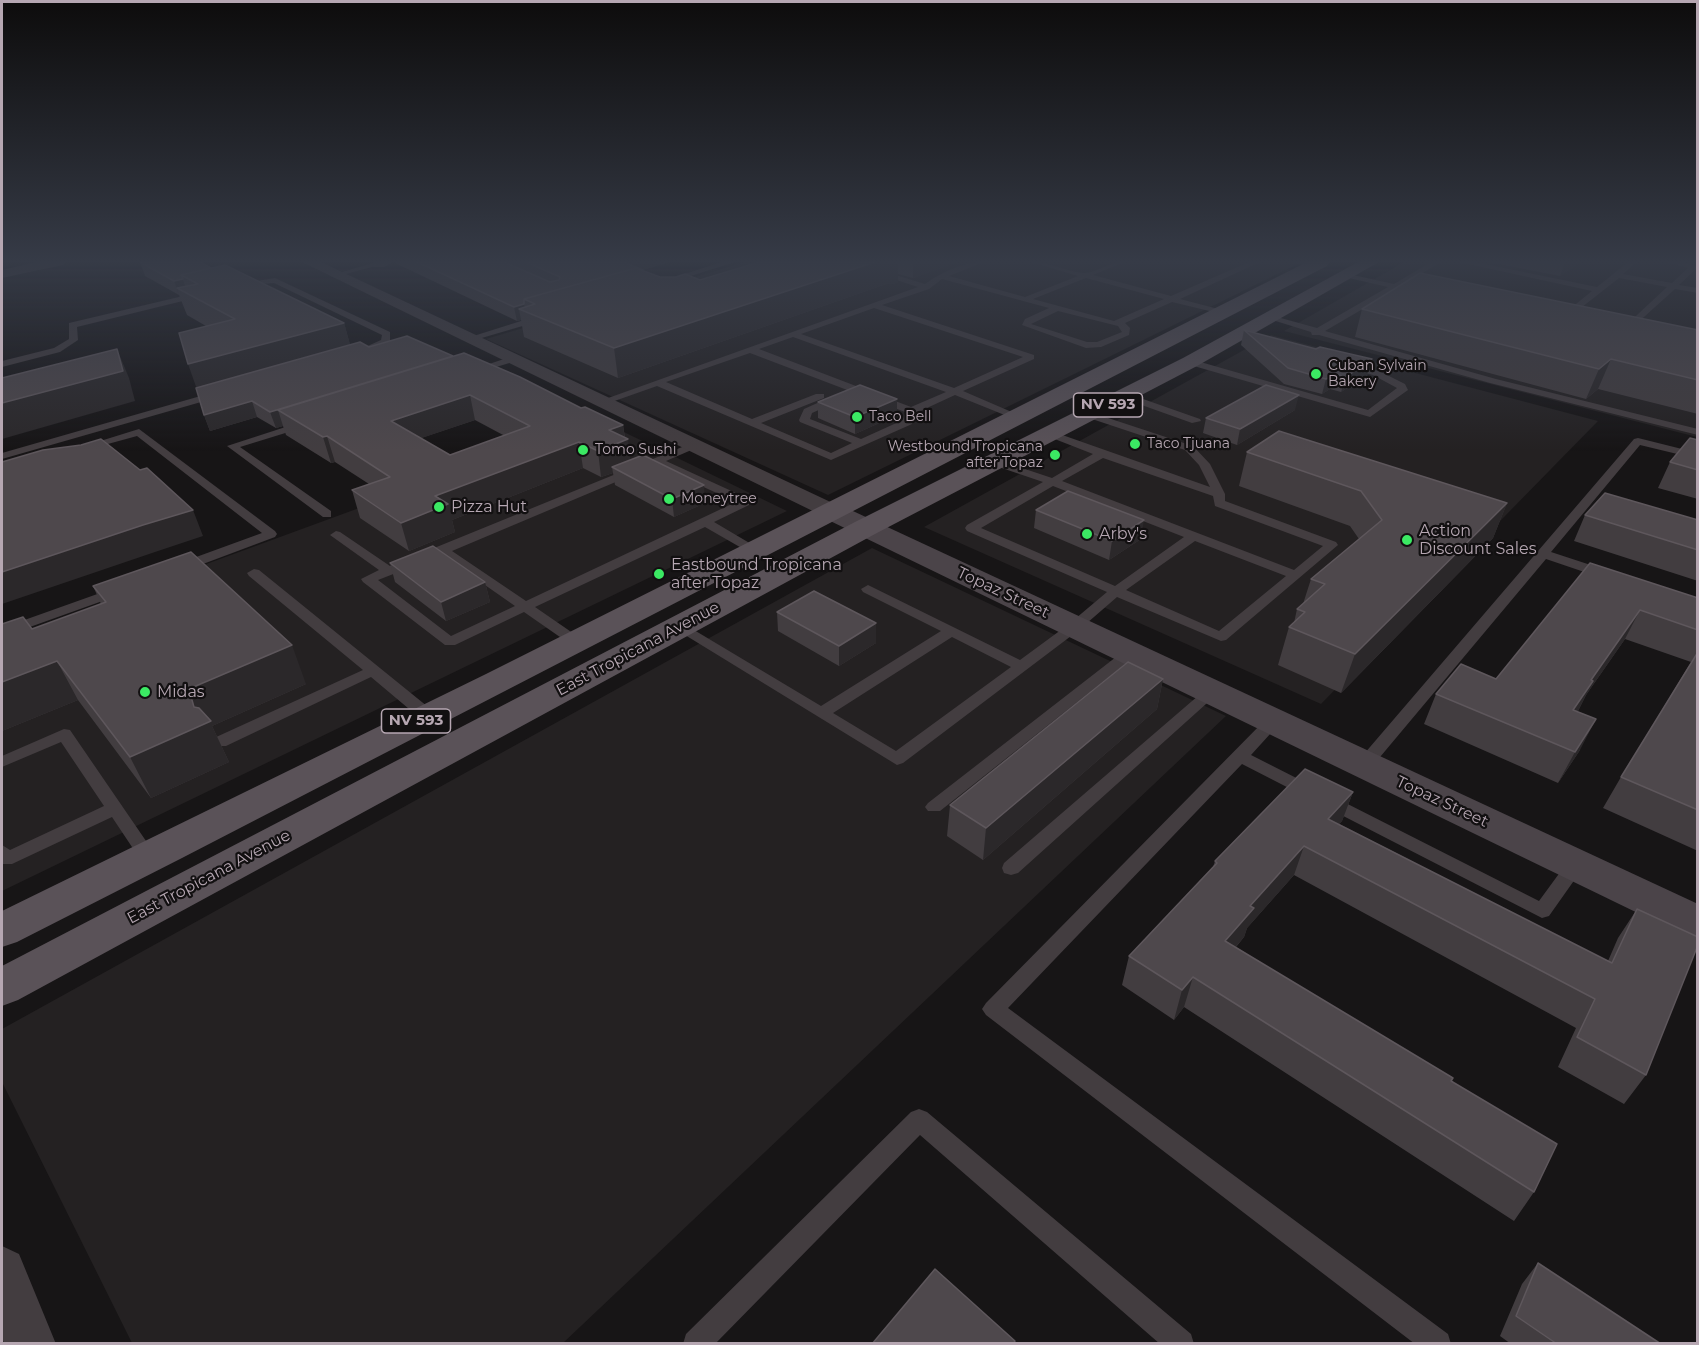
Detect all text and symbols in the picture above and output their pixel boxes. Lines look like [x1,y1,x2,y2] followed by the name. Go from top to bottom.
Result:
[1328,358,1427,390] place label: Cuban Sylvain Bakery
[1309,367,1323,381] marker: Cuban Sylvain Bakery
[1074,393,1142,417] road number: NV 593
[869,409,932,425] place label: Taco Bell
[850,410,864,424] marker: Taco Bell
[1147,436,1230,452] place label: Taco Tjuana
[1128,437,1142,451] marker: Taco Tjuana
[888,439,1043,472] place label: Westbound Tropicana after Topaz
[595,442,676,458] place label: Tomo Sushi
[576,443,590,457] marker: Tomo Sushi
[1048,448,1062,462] marker: Westbound Tropicana after Topaz
[681,491,757,507] place label: Moneytree
[662,492,676,506] marker: Moneytree
[451,497,527,517] place label: Pizza Hut
[432,500,446,514] marker: Pizza Hut
[1419,521,1537,559] place label: Action Discount Sales
[1099,524,1147,544] place label: Arby's
[1080,527,1094,541] marker: Arby's
[1400,533,1414,547] marker: Action Discount Sales
[671,555,842,593] place label: Eastbound Tropicana after Topaz
[954,563,1052,623] street label: Topaz Street
[652,567,666,581] marker: Eastbound Tropicana after Topaz
[553,598,723,700] street label: East Tropicana Avenue
[157,682,205,702] place label: Midas
[138,685,152,699] marker: Midas
[382,709,450,733] road number: NV 593
[1393,772,1491,832] street label: Topaz Street
[124,826,294,928] street label: East Tropicana Avenue

